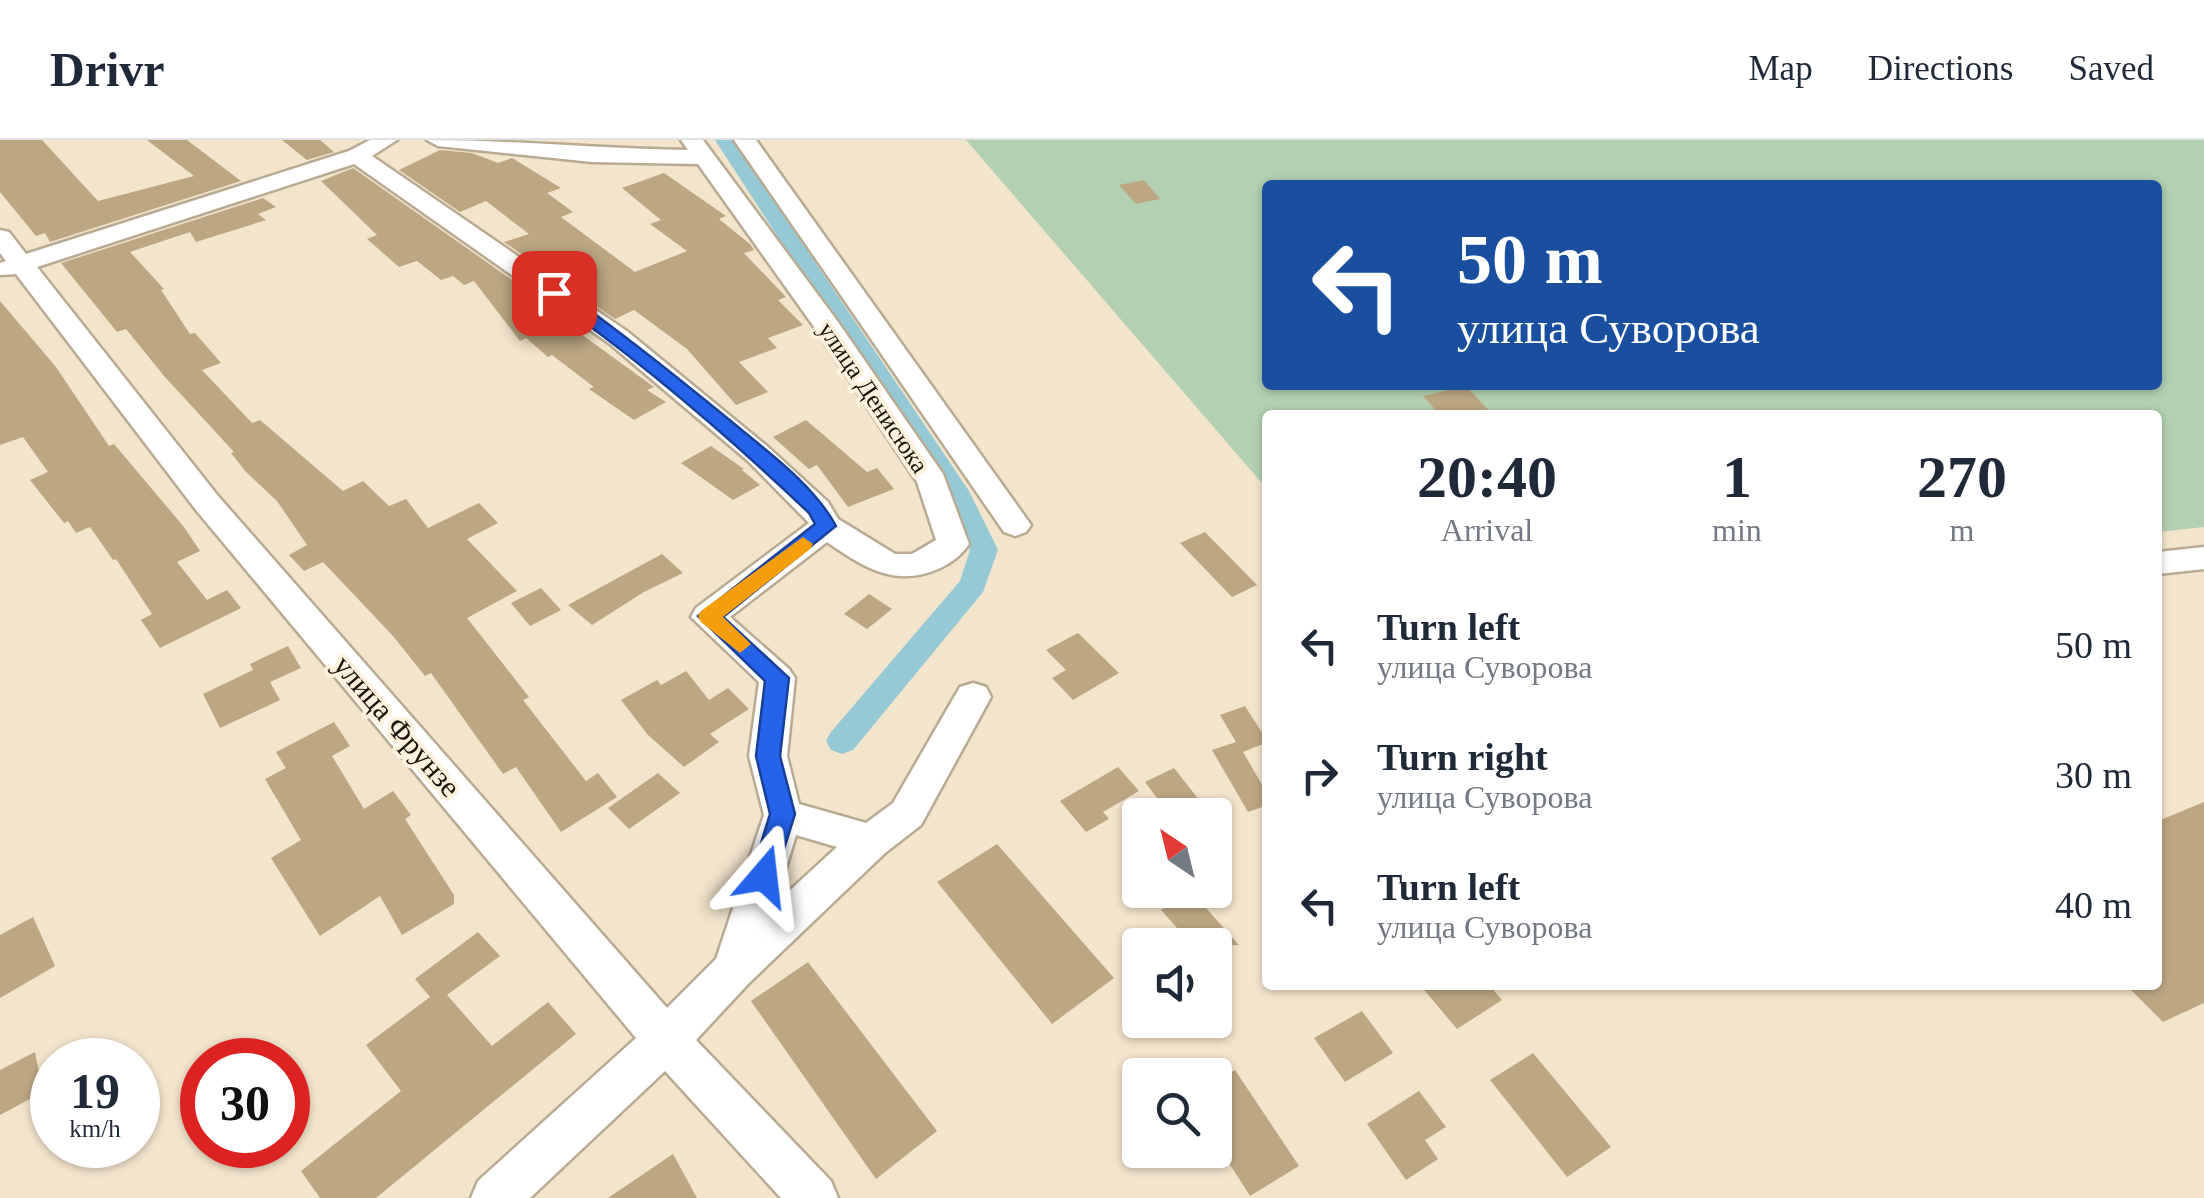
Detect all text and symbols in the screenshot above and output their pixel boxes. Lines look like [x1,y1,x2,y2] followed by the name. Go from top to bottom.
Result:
[50,43,165,96] text: Drivr
[1749,49,1813,88] text: Map
[1868,49,2013,88] text: Directions
[2068,49,2154,88] text: Saved
[1292,220,1422,350] icon: left
[1457,221,1603,298] text: 50 m
[512,251,597,336] pin
[527,266,582,321] icon: arrive
[1457,303,1760,353] text: улица Суворова
[813,317,934,478] street label: улица Денисюка
[1417,444,1557,510] text: 20:40
[1722,444,1752,510] text: 1
[1917,444,2007,510] text: 270
[1441,512,1533,548] text: Arrival
[1712,512,1762,548] text: min
[1949,512,1974,548] text: m
[1377,606,1520,648] text: Turn left
[1292,618,1347,673] icon: left
[2055,624,2132,666] text: 50 m
[327,648,468,803] street label: улица Фрунзе
[1377,649,1592,685] text: улица Суворова
[1377,736,1548,778] text: Turn right
[1292,748,1347,803] icon: right
[2055,754,2132,796] text: 30 m
[1377,779,1592,815] text: улица Суворова
[1122,798,1232,908] north arrow
[1122,798,1232,1168] map controls
[712,824,816,928] position arrow
[1377,866,1520,908] text: Turn left
[1292,878,1347,933] icon: left
[2055,884,2132,926] text: 40 m
[1377,909,1592,945] text: улица Суворова
[1122,928,1232,1038] button: sound
[180,1038,310,1168] speed limit sign: 30
[1122,1058,1232,1168] button: search
[70,1063,120,1119] text: 19
[69,1115,121,1142] text: km/h

